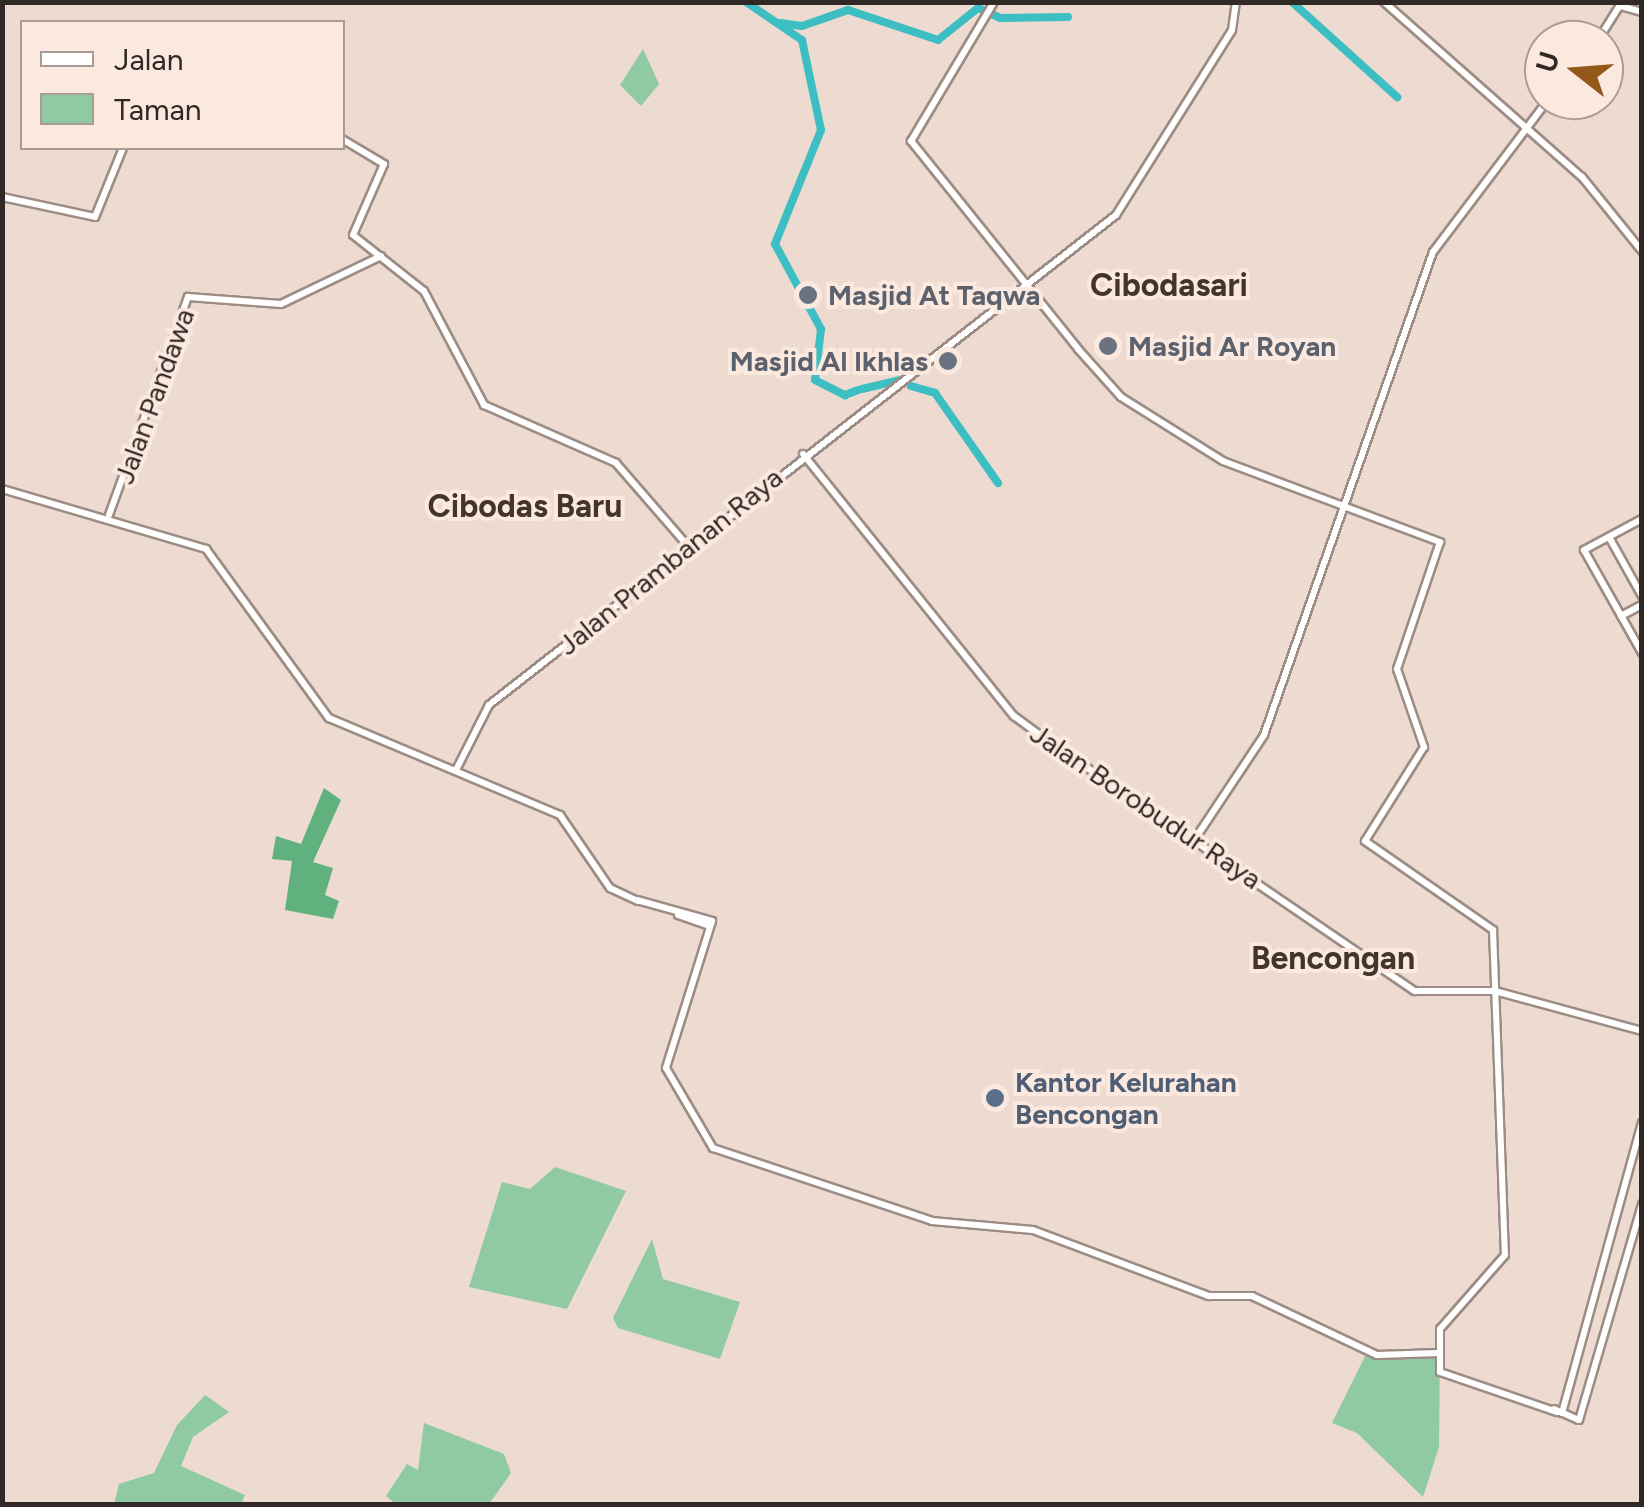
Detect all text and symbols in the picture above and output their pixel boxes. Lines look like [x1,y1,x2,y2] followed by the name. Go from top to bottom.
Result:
[20,20,345,150] legend
[1524,20,1624,120] north arrow
[114,41,183,78] text: Jalan
[1528,47,1566,76] text: U
[114,91,202,128] text: Taman
[1090,266,1248,304] district label: Cibodasari
[828,278,1041,312] place label: Masjid At Taqwa
[797,284,819,306] marker: Masjid At Taqwa
[107,304,201,488] street label: Jalan Pandawa
[1128,329,1336,363] place label: Masjid Ar Royan
[1097,335,1119,357] marker: Masjid Ar Royan
[730,344,928,378] place label: Masjid Al Ikhlas
[937,350,959,372] marker: Masjid Al Ikhlas
[551,460,789,662] street label: Jalan Prambanan Raya
[428,487,622,525] district label: Cibodas Baru
[1024,716,1268,896] street label: Jalan Borobudur Raya
[1251,939,1415,977] district label: Bencongan
[1015,1065,1237,1131] place label: Kantor Kelurahan Bencongan
[984,1087,1006,1109] marker: Kantor Kelurahan Bencongan

